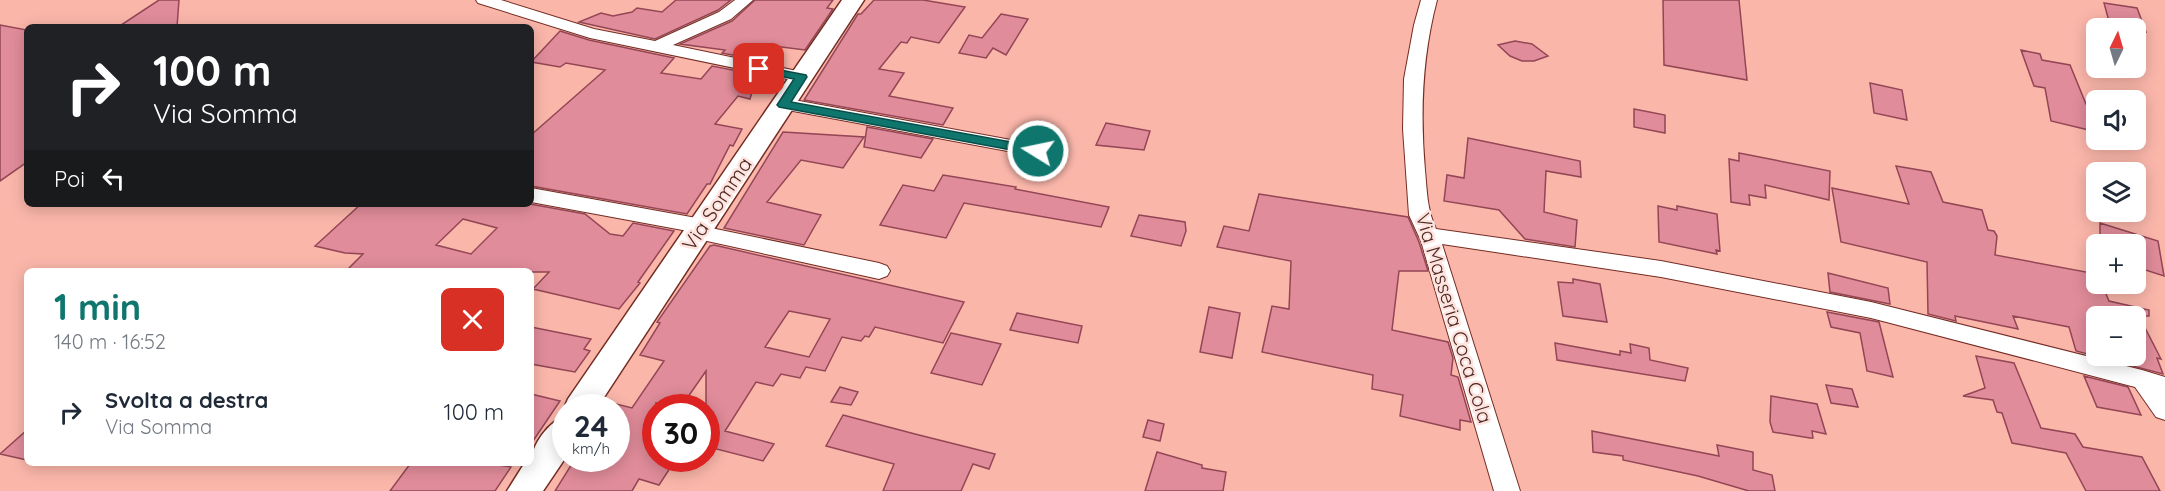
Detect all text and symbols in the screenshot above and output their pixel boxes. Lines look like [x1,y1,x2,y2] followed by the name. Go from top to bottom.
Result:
[2086,18,2146,78] north arrow
[2086,18,2146,366] map controls
[733,43,784,94] pin
[153,44,271,97] text: 100 m
[54,48,132,126] icon: right
[742,52,775,85] icon: arrive
[2086,90,2146,150] button: sound
[153,96,298,130] text: Via Somma
[1006,119,1070,183] position arrow
[676,152,757,255] street label: Via Somma
[97,162,130,195] icon: left
[2086,162,2146,222] button: layers
[54,165,85,193] text: Poi
[1411,210,1498,426] street label: Via Masseria Coca Cola
[2086,234,2146,294] button: +
[54,284,141,329] text: 1 min
[441,288,504,351] button: close
[2086,306,2146,366] button: −
[54,329,166,354] text: 140 m · 16:52
[105,386,268,414] text: Svolta a destra
[642,394,720,472] speed limit sign: 30
[54,396,87,429] icon: right
[444,398,504,426] text: 100 m
[574,407,608,445] text: 24
[105,414,212,439] text: Via Somma
[572,439,610,458] text: km/h

